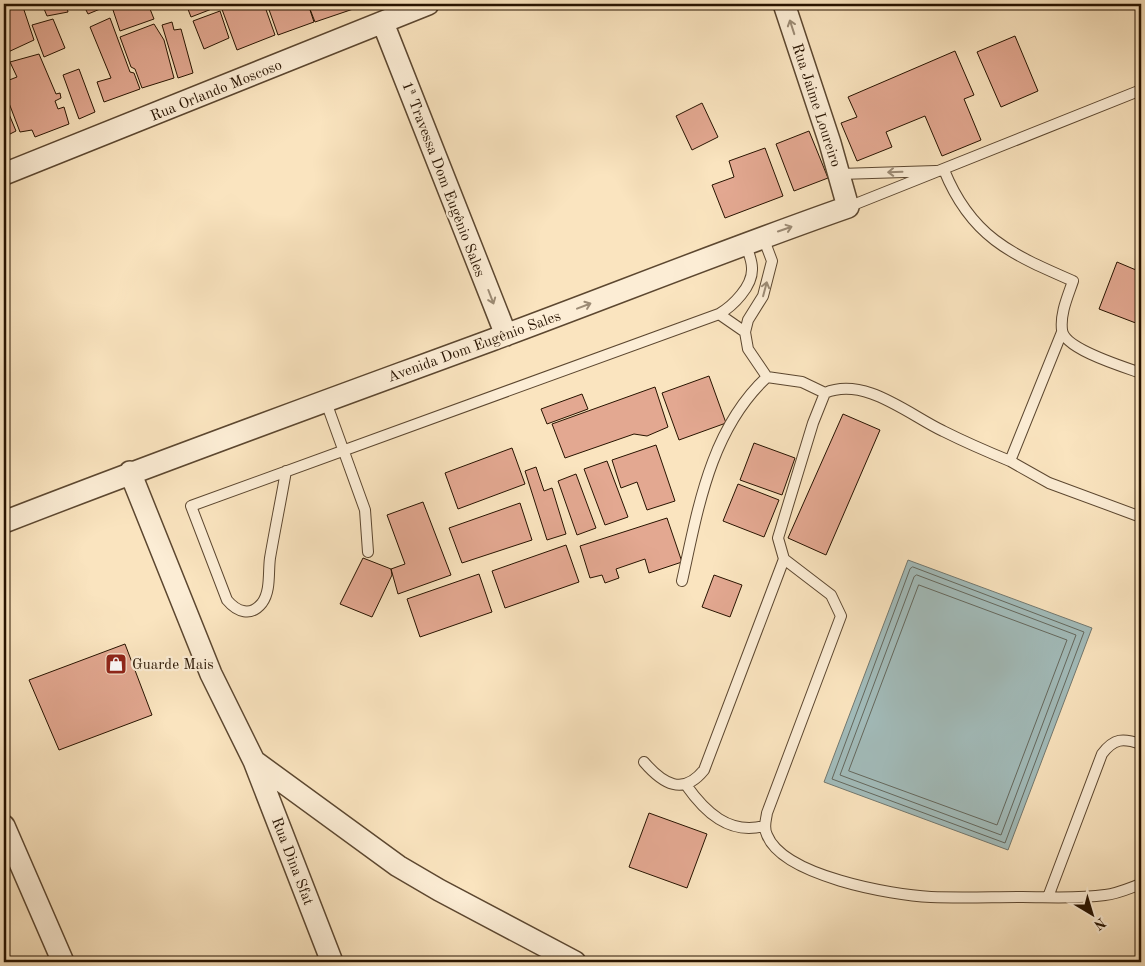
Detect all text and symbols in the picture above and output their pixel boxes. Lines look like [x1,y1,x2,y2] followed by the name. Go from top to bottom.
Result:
[787,20,796,36] one-way arrow
[788,42,843,169] street label: Rua Jaime Loureiro
[149,58,285,125] street label: Rua Orlando Moscoso
[398,80,487,279] street label: 1ª Travessa Dom Eugênio Sales
[888,167,904,177] one-way arrow
[777,224,792,233] one-way arrow
[760,281,770,297] one-way arrow
[486,289,496,304] one-way arrow
[576,300,591,310] one-way arrow
[386,309,563,386] street label: Avenida Dom Eugênio Sales
[104,652,128,676] shop icon: Guarde Mais
[132,658,214,673] place label: Guarde Mais
[268,816,315,908] street label: Rua Dina Sfat
[1068,888,1118,938] north arrow
[1091,915,1108,932] text: N

